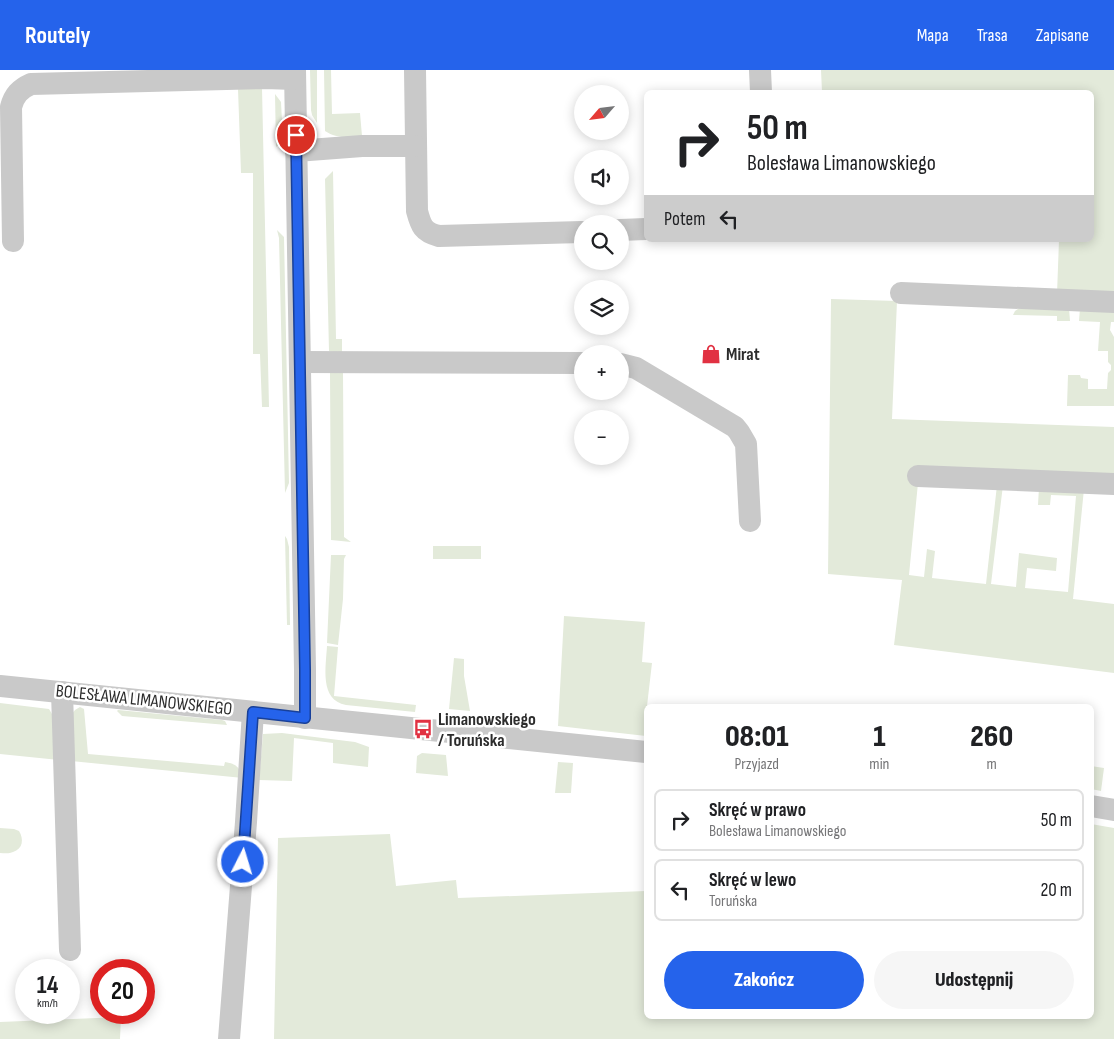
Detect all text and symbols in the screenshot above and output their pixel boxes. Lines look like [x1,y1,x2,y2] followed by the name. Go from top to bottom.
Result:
[25,21,90,50] text: Routely
[917,25,949,46] text: Mapa
[977,25,1008,46] text: Trasa
[1036,25,1089,46] text: Zapisane
[574,85,629,140] north arrow
[574,85,629,465] map controls
[747,107,808,150] text: 50 m
[664,110,729,175] icon: right
[275,114,317,156] pin
[282,121,310,149] icon: arrive
[574,150,629,205] button: sound
[747,150,936,177] text: Bolesława Limanowskiego
[715,205,743,233] icon: left
[664,208,705,231] text: Potem
[574,215,629,270] button: search
[574,280,629,335] button: layers
[700,343,722,365] shop icon: Mirat
[726,344,760,365] place label: Mirat
[574,345,629,400] button: +
[574,410,629,465] button: −
[55,680,233,720] street label: BOLESŁAWA LIMANOWSKIEGO
[438,709,536,751] place label: Limanowskiego / Toruńska
[412,718,434,740] bus stop icon: Limanowskiego / Toruńska
[725,719,788,755] text: 08:01
[873,719,886,755] text: 1
[970,719,1013,755] text: 260
[734,755,779,774] text: Przyjazd
[869,755,889,774] text: min
[987,755,997,774] text: m
[709,799,806,822] text: Skręć w prawo
[666,806,694,834] icon: right
[1041,809,1072,832] text: 50 m
[709,822,846,841] text: Bolesława Limanowskiego
[216,835,268,887] position arrow
[709,869,796,892] text: Skręć w lewo
[666,876,694,904] icon: left
[1040,879,1072,902] text: 20 m
[709,892,757,911] text: Toruńska
[664,951,864,1009] button: Zakończ
[874,951,1074,1009] button: Udostępnij
[90,959,155,1024] speed limit sign: 20
[37,970,58,1001] text: 14
[37,996,58,1011] text: km/h

